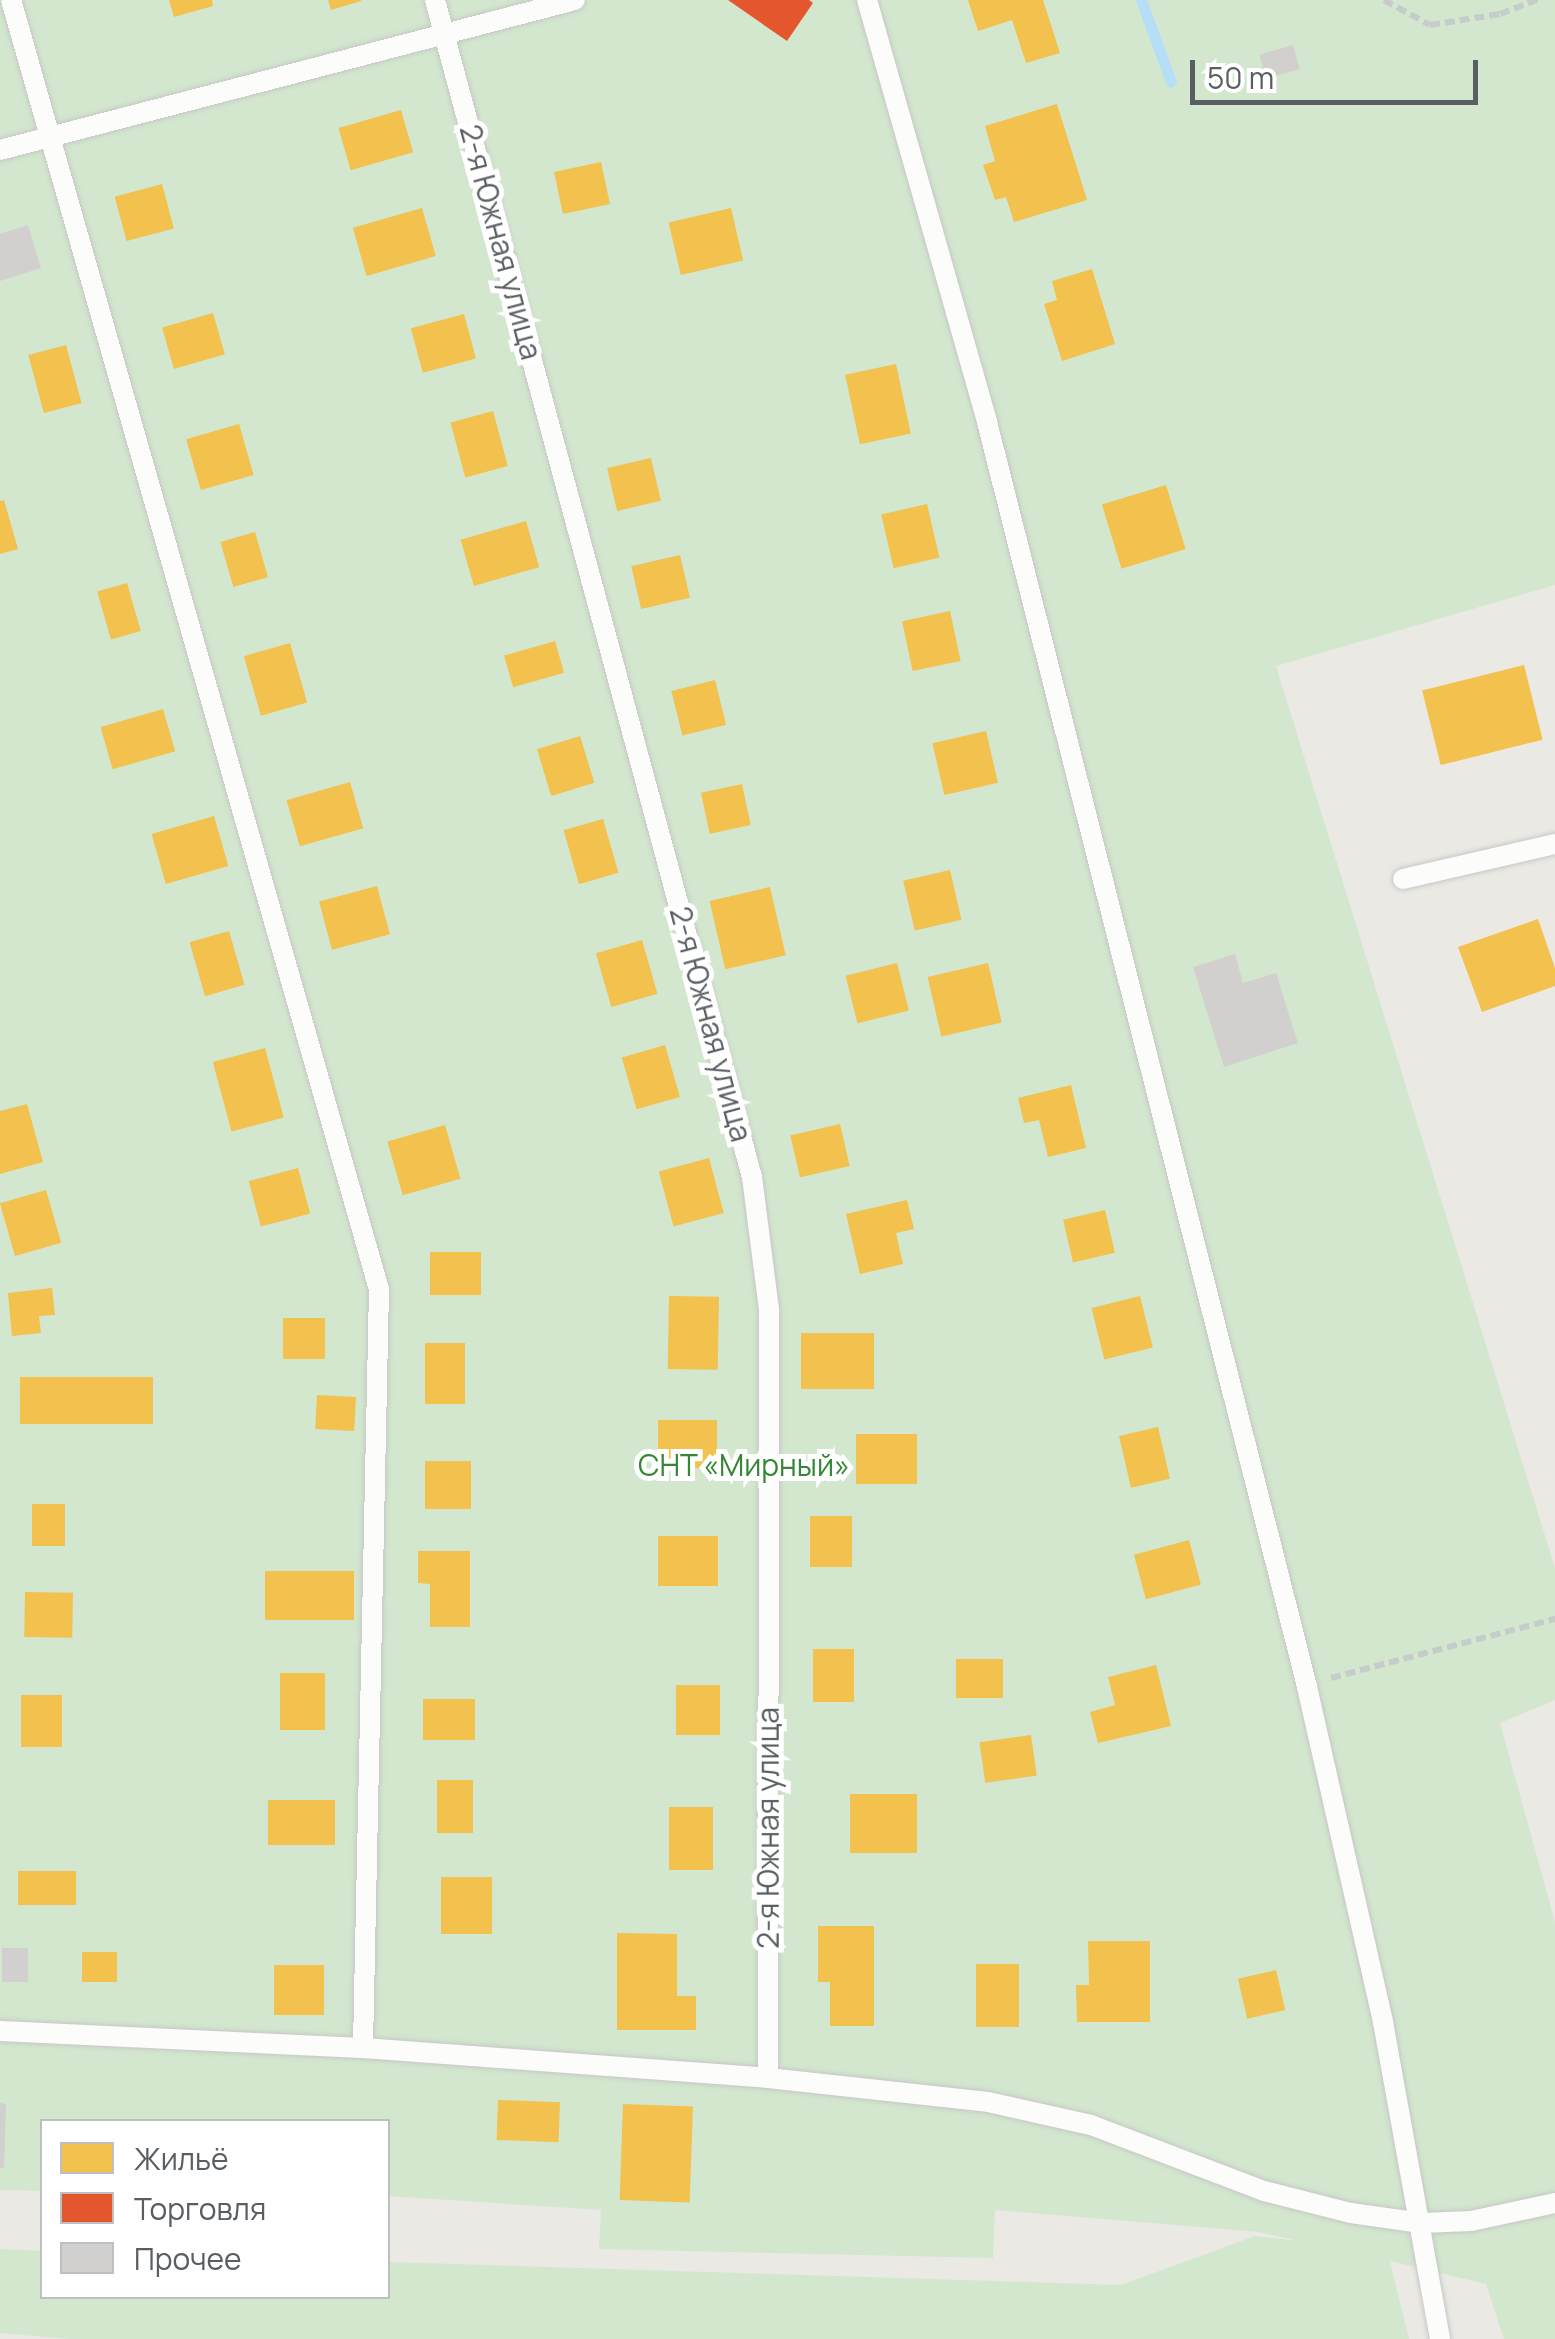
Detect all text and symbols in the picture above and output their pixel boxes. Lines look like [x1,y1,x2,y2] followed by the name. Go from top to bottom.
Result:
[1195,40,1482,102] scale bar
[1207,57,1274,98] text: 50 m
[452,121,550,363] street label: 2-я Южная улица
[662,903,760,1145] street label: 2-я Южная улица
[638,1447,850,1483] park label: СНТ «Мирный»
[750,1707,786,1949] street label: 2-я Южная улица
[40,2119,390,2299] legend
[134,2138,229,2179] text: Жильё
[134,2188,266,2229] text: Торговля
[134,2238,242,2279] text: Прочее

